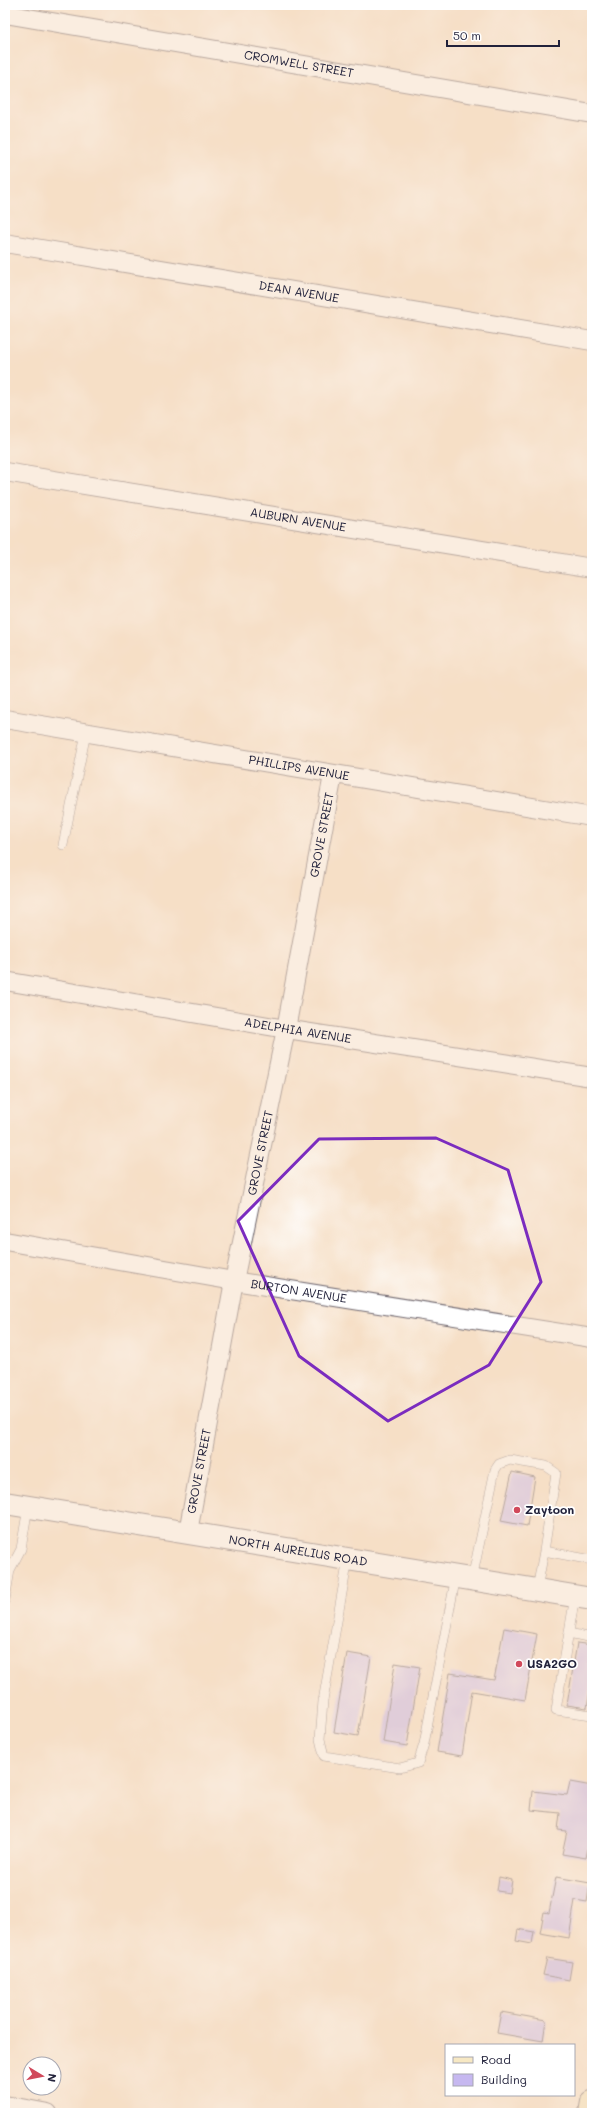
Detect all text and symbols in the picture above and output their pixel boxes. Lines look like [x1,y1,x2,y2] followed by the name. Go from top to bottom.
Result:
[447,22,559,48] scale bar
[453,27,481,43] text: 50 m
[243,46,355,80] street label: CROMWELL STREET
[258,277,340,306] street label: DEAN AVENUE
[249,503,348,535] street label: AUBURN AVENUE
[248,751,351,783] street label: PHILLIPS AVENUE
[305,790,337,878] street label: GROVE STREET
[243,1013,353,1046] street label: ADELPHIA AVENUE
[243,1109,276,1197] street label: GROVE STREET
[250,1275,348,1306] street label: BURTON AVENUE
[183,1427,214,1515] street label: GROVE STREET
[525,1501,574,1517] place label: Zaytoon
[512,1505,522,1515] marker: Zaytoon
[228,1531,369,1569] street label: NORTH AURELIUS ROAD
[527,1655,577,1671] place label: USA2GO
[514,1659,524,1669] marker: USA2GO
[445,2044,575,2096] legend
[481,2051,511,2067] text: Road
[22,2056,62,2096] north arrow
[481,2071,527,2087] text: Building
[44,2072,60,2083] text: N

